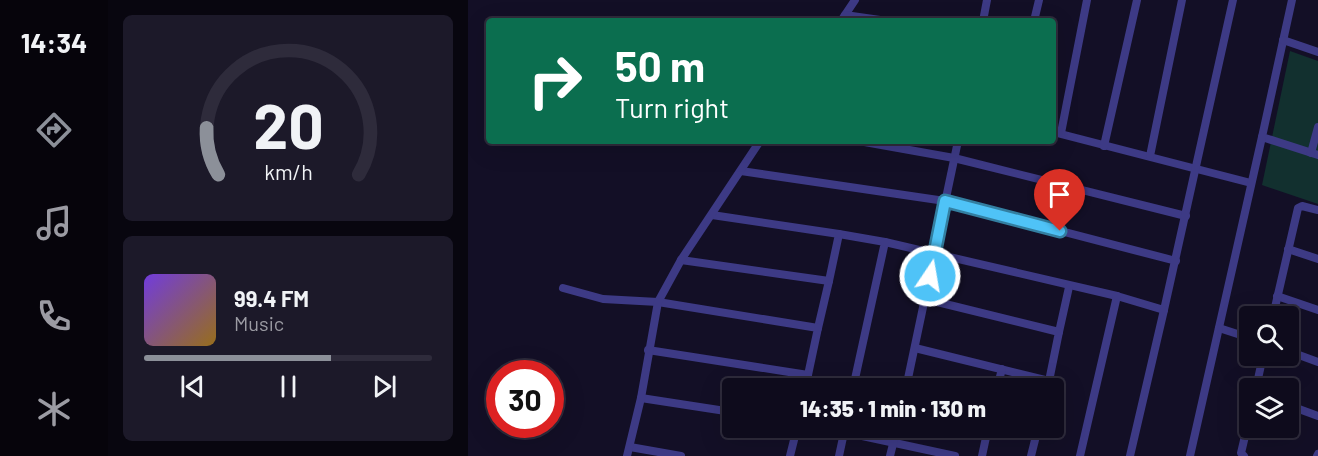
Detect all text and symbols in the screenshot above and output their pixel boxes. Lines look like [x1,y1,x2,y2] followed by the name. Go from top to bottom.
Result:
[21,26,87,58] text: 14:34
[615,40,705,90] text: 50 m
[516,42,594,120] icon: right
[253,87,323,161] text: 20
[615,91,729,123] text: Turn right
[33,109,75,151] icon: directions
[264,159,312,184] text: km/h
[1034,169,1085,231] pin
[1043,178,1076,211] icon: arrive
[33,202,75,244] icon: music
[898,244,962,308] position arrow
[234,285,309,311] text: 99.4 FM
[33,295,75,337] icon: phone
[1239,306,1299,438] map controls
[1239,306,1299,366] button: search
[234,311,284,335] text: Music
[486,360,564,438] speed limit sign: 30
[176,370,209,403] icon: previous
[272,370,305,403] icon: pause
[368,370,401,403] icon: next
[1239,378,1299,438] button: layers
[33,388,75,430] icon: climate
[800,395,986,421] text: 14:35 · 1 min · 130 m

